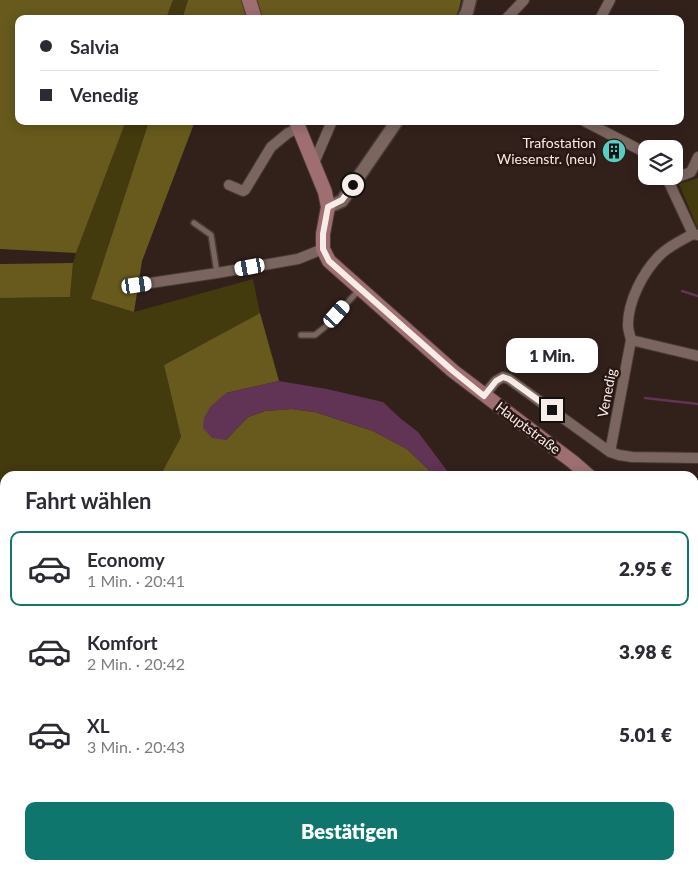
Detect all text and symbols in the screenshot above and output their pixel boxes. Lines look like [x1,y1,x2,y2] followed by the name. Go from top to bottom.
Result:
[70,35,119,58] text: Salvia
[70,83,138,106] text: Venedig
[497,134,596,167] place label: Trafostation Wiesenstr. (neu)
[601,138,627,164] building icon: Trafostation Wiesenstr. (neu)
[638,140,683,185] map controls
[638,140,683,185] button: layers
[342,174,364,196] route start
[233,257,266,277] car
[121,275,152,295] car
[321,298,352,330] car
[506,338,598,372] callout: 1 Min.
[529,346,575,365] text: 1 Min.
[593,367,620,419] street label: Venedig
[493,398,564,457] street label: Hauptstraße
[541,399,563,421] route end
[25,487,152,514] text: Fahrt wählen
[27,546,72,591] icon: car
[87,548,165,571] text: Economy
[619,557,672,580] text: 2.95 €
[87,571,185,590] text: 1 Min. · 20:41
[27,629,72,674] icon: car
[87,631,158,654] text: Komfort
[619,640,672,663] text: 3.98 €
[87,654,185,673] text: 2 Min. · 20:42
[27,712,72,757] icon: car
[87,714,110,737] text: XL
[619,723,672,746] text: 5.01 €
[87,737,185,756] text: 3 Min. · 20:43
[25,802,674,860] button: Bestätigen

